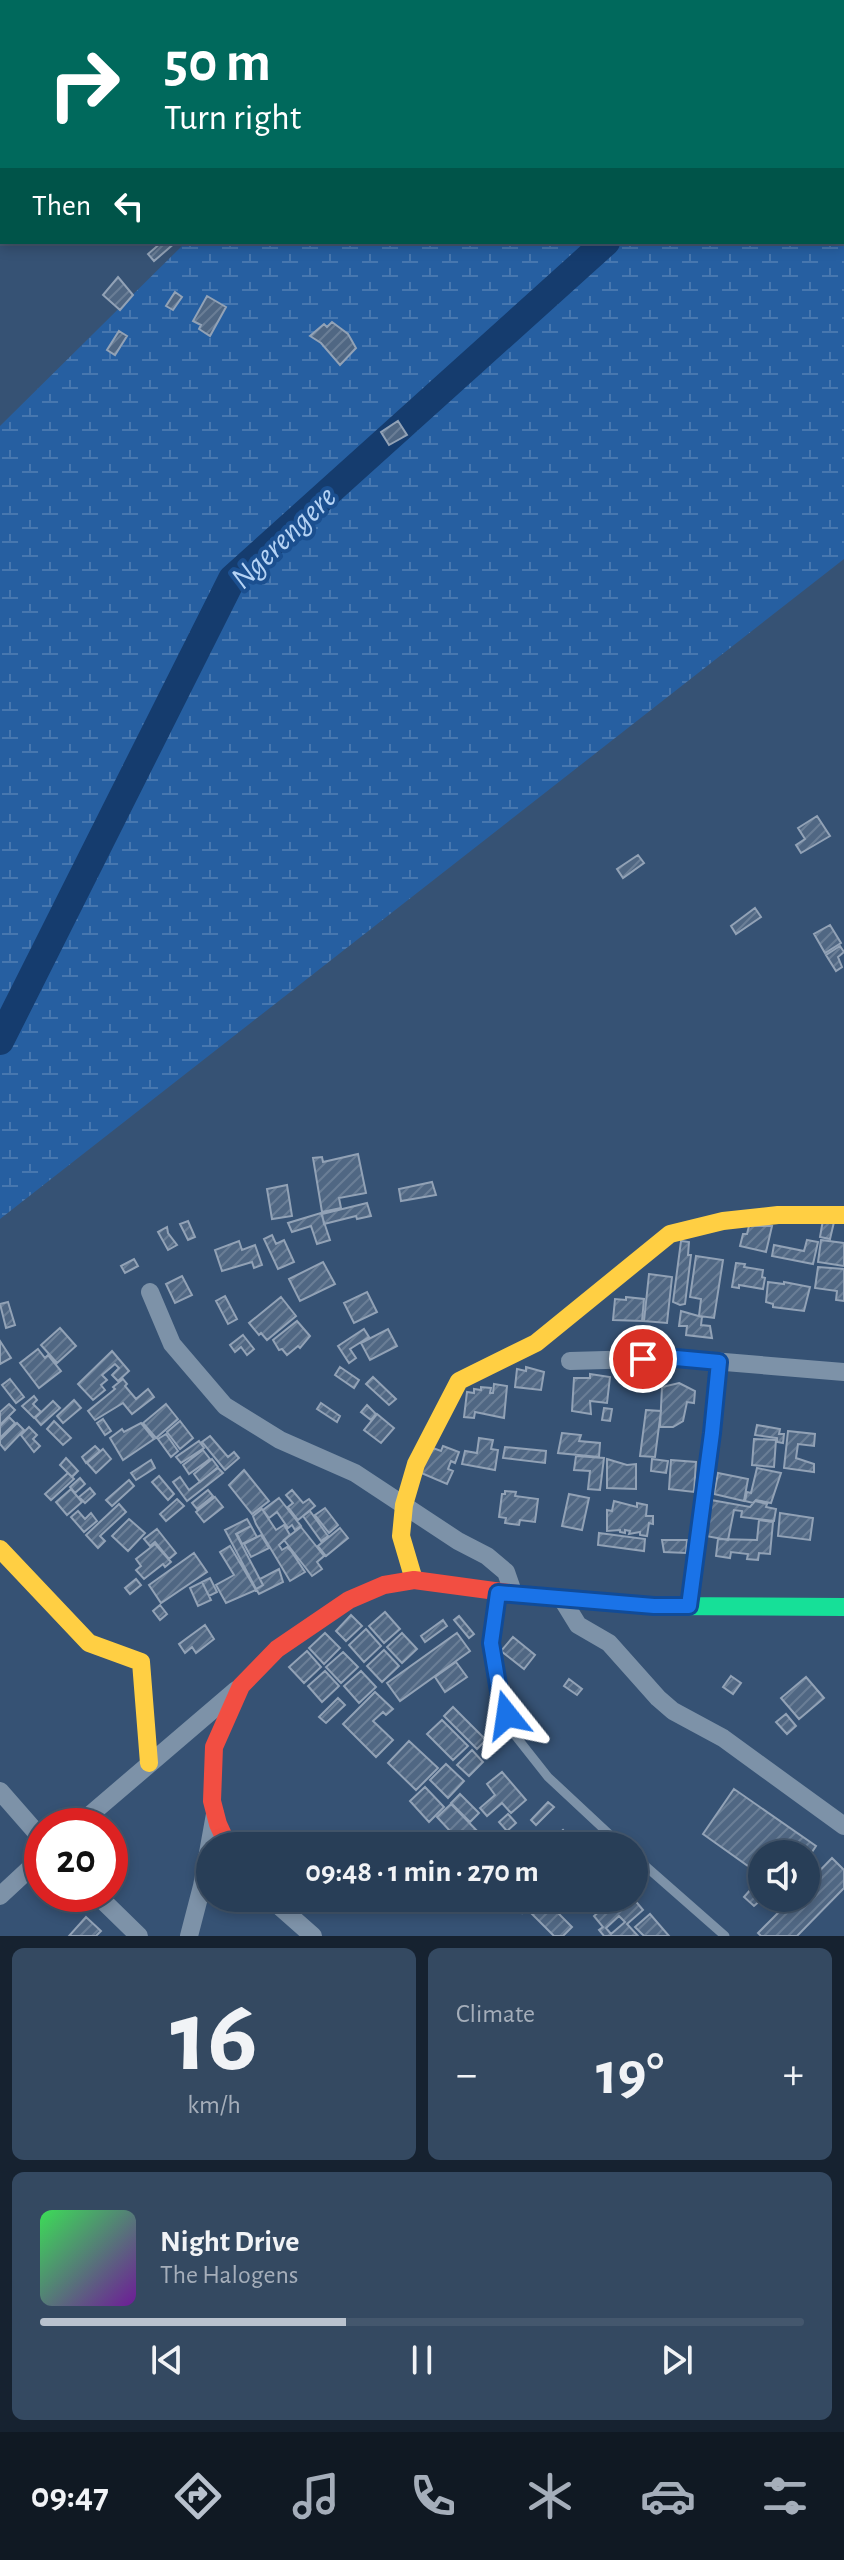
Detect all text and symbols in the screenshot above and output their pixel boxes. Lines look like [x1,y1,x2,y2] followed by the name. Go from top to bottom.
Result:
[32,32,136,136] icon: right
[164,35,271,91] text: 50 m
[164,100,301,136] text: Turn right
[107,184,151,228] icon: left
[32,191,91,221] text: Then
[225,480,342,595] water label: Ngerengere
[609,1325,677,1393] pin
[621,1337,665,1381] icon: arrive
[465,1673,549,1757] position arrow
[24,1808,128,1912] speed limit sign: 20
[748,1840,820,1912] map controls
[748,1840,820,1912] button: sound
[305,1857,539,1887] text: 09:48 · 1 min · 270 m
[170,1986,258,2090] text: 16
[456,2001,535,2027] text: Climate
[596,2045,664,2105] text: 19°
[456,2053,477,2097] text: −
[783,2053,804,2097] text: +
[187,2092,241,2118] text: km/h
[160,2227,299,2257] text: Night Drive
[160,2262,298,2288] text: The Halogens
[145,2338,189,2382] icon: previous
[400,2338,444,2382] icon: pause
[655,2338,699,2382] icon: next
[170,2468,226,2524] icon: directions
[288,2468,344,2524] icon: music
[405,2468,461,2524] icon: phone
[522,2468,578,2524] icon: climate
[640,2468,696,2524] icon: car
[757,2468,813,2524] icon: filters
[31,2478,109,2514] text: 09:47

